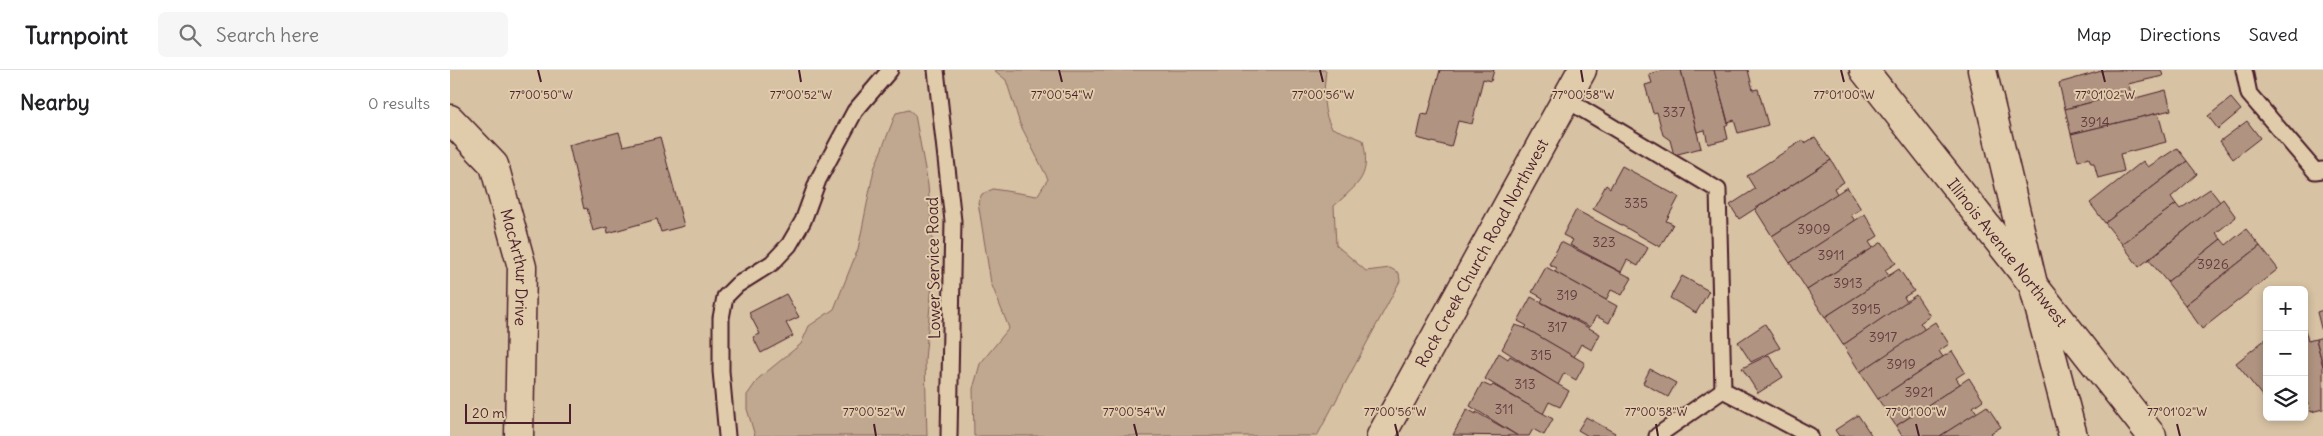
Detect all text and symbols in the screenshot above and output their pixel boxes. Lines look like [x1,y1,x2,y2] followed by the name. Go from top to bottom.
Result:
[158,12,508,57] search box
[25,20,128,50] text: Turnpoint
[176,21,204,49] icon: search
[216,23,319,47] text: Search here
[2076,23,2111,46] text: Map
[2139,23,2221,46] text: Directions
[2249,23,2298,46] text: Saved
[509,87,573,102] text: 77°00'50"W
[770,87,832,102] text: 77°00'52"W
[1031,87,1093,102] text: 77°00'54"W
[1292,87,1354,102] text: 77°00'56"W
[1552,87,1614,102] text: 77°00'58"W
[1813,87,1875,102] text: 77°01'00"W
[2075,87,2135,102] text: 77°01'02"W
[20,89,90,116] text: Nearby
[368,93,430,113] text: 0 results
[1663,103,1686,121] house number: 337
[2080,113,2110,131] house number: 3914
[1411,134,1553,371] street label: Rock Creek Church Road Northwest
[1943,174,2072,331] street label: Illinois Avenue Northwest
[1624,194,1648,212] house number: 335
[922,197,944,339] street label: Lower Service Road
[496,207,532,326] street label: MacArthur Drive
[1797,220,1831,238] house number: 3909
[1592,233,1616,251] house number: 323
[1817,246,1845,264] house number: 3911
[2197,255,2229,273] house number: 3926
[1833,274,1863,292] house number: 3913
[1556,286,1578,304] house number: 319
[2263,286,2308,421] map controls
[2263,286,2308,331] button: +
[1851,300,1881,318] house number: 3915
[1547,318,1567,336] house number: 317
[1869,328,1897,346] house number: 3917
[2263,331,2308,376] button: −
[1530,346,1552,364] house number: 315
[1886,355,1916,373] house number: 3919
[1514,375,1536,393] house number: 313
[2263,376,2308,421] button: layers
[1904,383,1934,401] house number: 3921
[1495,400,1513,418] house number: 311
[465,401,571,424] scale bar
[472,404,505,422] text: 20 m
[843,404,905,419] text: 77°00'52"W
[1103,404,1165,419] text: 77°00'54"W
[1364,404,1426,419] text: 77°00'56"W
[1625,404,1687,419] text: 77°00'58"W
[1885,404,1947,419] text: 77°01'00"W
[2147,404,2207,419] text: 77°01'02"W

